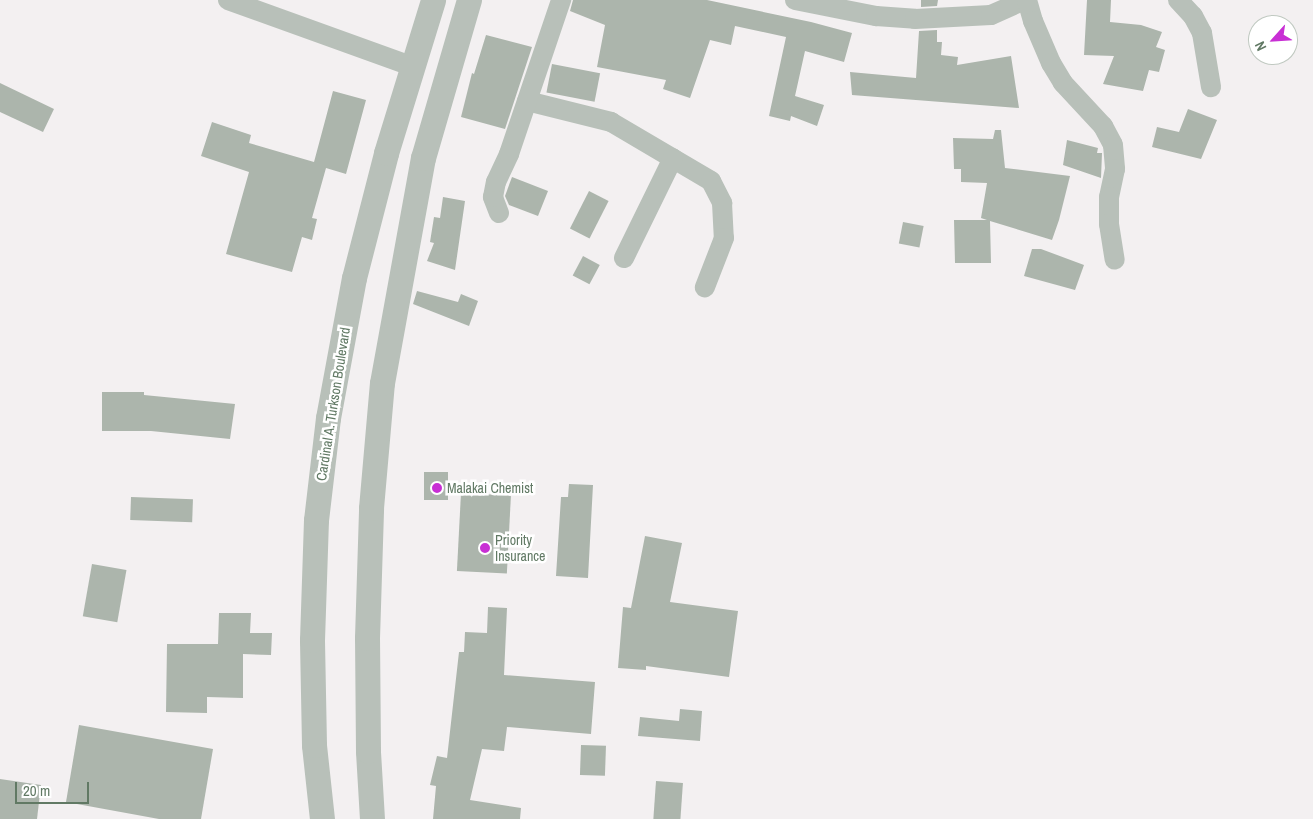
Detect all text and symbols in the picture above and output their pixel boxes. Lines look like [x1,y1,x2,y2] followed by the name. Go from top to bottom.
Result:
[1248,15,1298,65] north arrow
[1251,38,1270,54] text: N
[313,326,353,482] street label: Cardinal A. Turkson Boulevard
[447,480,533,496] place label: Malakai Chemist
[431,482,443,494] marker: Malakai Chemist
[495,532,545,564] place label: Priority Insurance
[479,542,491,554] marker: Priority Insurance
[18,772,91,804] scale bar
[23,780,50,801] text: 20 m

